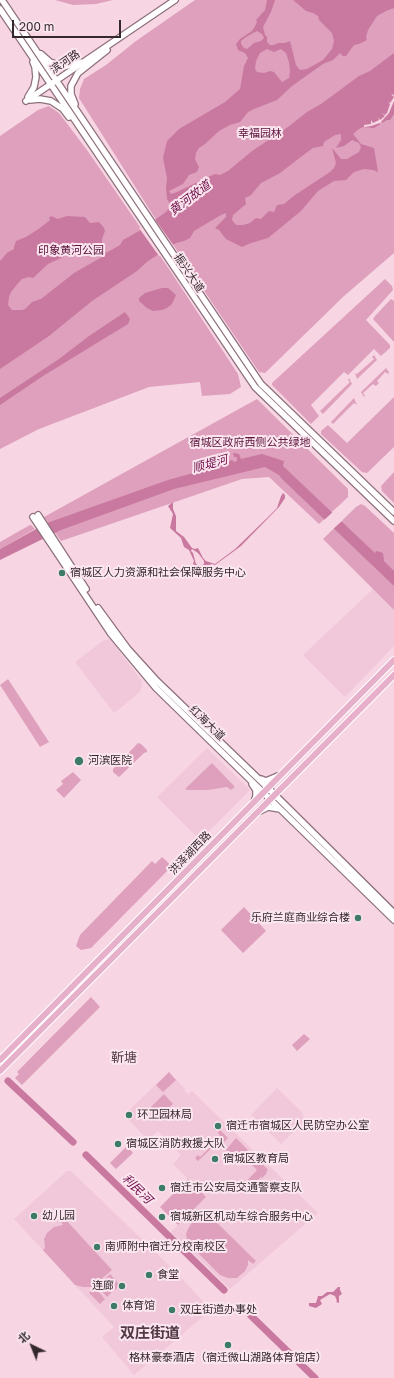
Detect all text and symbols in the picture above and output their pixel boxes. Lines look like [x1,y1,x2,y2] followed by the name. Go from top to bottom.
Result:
[14,12,123,38] scale bar
[19,19,54,34] text: 200 m
[48,47,82,77] street label: 滨河路
[238,127,282,141] park label: 幸福园林
[166,178,214,218] water label: 黄河故道
[38,244,104,258] park label: 印象黄河公园
[171,251,207,295] street label: 振兴大道
[190,436,310,450] park label: 宿城区政府西侧公共绿地
[191,452,229,476] water label: 顺堤河
[70,566,246,580] place label: 宿城区人力资源和社会保障服务中心
[57,568,67,578] marker: 宿城区人力资源和社会保障服务中心
[187,703,227,743] street label: 红海大道
[88,754,132,768] place label: 河滨医院
[73,755,85,767] marker: 河滨医院
[166,829,214,877] street label: 洪泽湖西路
[251,911,350,925] place label: 乐府兰庭商业综合楼
[353,913,363,923] marker: 乐府兰庭商业综合楼
[111,1050,137,1066] district label: 靳塘
[137,1108,192,1122] place label: 环卫园林局
[124,1110,134,1120] marker: 环卫园林局
[226,1119,369,1133] place label: 宿迁市宿城区人民防空办公室
[213,1121,223,1131] marker: 宿迁市宿城区人民防空办公室
[126,1137,225,1151] place label: 宿城区消防救援大队
[113,1139,123,1149] marker: 宿城区消防救援大队
[223,1152,289,1166] place label: 宿城区教育局
[210,1154,220,1164] marker: 宿城区教育局
[119,1171,155,1207] water label: 利民河
[170,1181,302,1195] place label: 宿迁市公安局交通警察支队
[157,1183,167,1193] marker: 宿迁市公安局交通警察支队
[42,1209,75,1223] place label: 幼儿园
[170,1210,313,1224] place label: 宿城新区机动车综合服务中心
[29,1211,39,1221] marker: 幼儿园
[157,1212,167,1222] marker: 宿城新区机动车综合服务中心
[105,1240,226,1254] place label: 南师附中宿迁分校南校区
[92,1242,102,1252] marker: 南师附中宿迁分校南校区
[157,1268,179,1282] place label: 食堂
[144,1270,154,1280] marker: 食堂
[92,1279,114,1293] place label: 连廊
[117,1281,127,1291] marker: 连廊
[122,1299,155,1313] place label: 体育馆
[109,1301,119,1311] marker: 体育馆
[180,1303,257,1317] place label: 双庄街道办事处
[167,1305,177,1315] marker: 双庄街道办事处
[120,1324,180,1342] district label: 双庄街道
[12,1326,52,1366] north arrow
[15,1328,32,1345] text: 北
[223,1340,233,1350] marker: 格林豪泰酒店（宿迁微山湖路体育馆店）
[129,1351,327,1365] place label: 格林豪泰酒店（宿迁微山湖路体育馆店）

